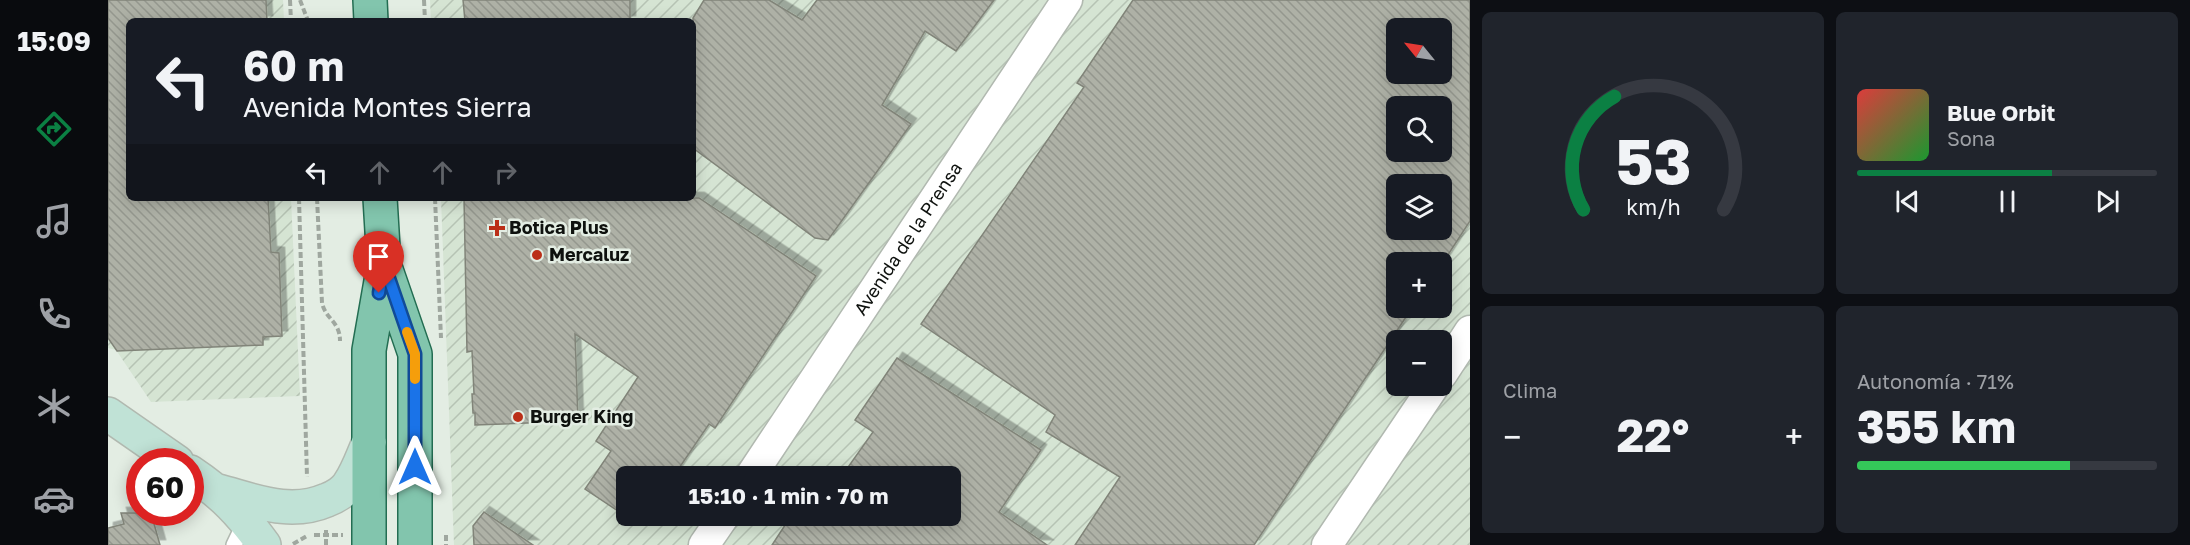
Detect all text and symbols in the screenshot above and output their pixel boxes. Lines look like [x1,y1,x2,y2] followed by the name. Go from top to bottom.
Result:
[1386,18,1452,84] north arrow
[1386,18,1452,396] map controls
[17,25,91,57] text: 15:09
[243,40,344,90] text: 60 m
[144,42,222,120] icon: left
[243,91,532,123] text: Avenida Montes Sierra
[1386,96,1452,162] button: search
[1947,99,2055,126] text: Blue Orbit
[33,108,75,150] icon: directions
[1615,123,1691,198] text: 53
[1947,126,1995,150] text: Sona
[300,156,333,189] icon: left
[363,156,396,189] icon: ahead
[426,156,459,189] icon: ahead
[489,156,522,189] icon: right
[849,158,966,319] street label: Avenida de la Prensa
[1386,174,1452,240] button: layers
[1891,185,1924,218] icon: previous
[1991,185,2024,218] icon: pause
[2091,185,2124,218] icon: next
[1626,195,1680,221] text: km/h
[33,200,75,242] icon: music
[509,216,609,238] place label: Botica Plus
[490,221,504,235] marker: Botica Plus
[353,231,404,293] pin
[362,240,395,273] icon: arrive
[549,243,629,265] place label: Mercaluz
[530,248,544,262] marker: Mercaluz
[1386,252,1452,318] button: +
[33,293,75,335] icon: phone
[1386,330,1452,396] button: −
[1857,369,2014,393] text: Autonomía · 71%
[1503,378,1557,402] text: Clima
[33,385,75,427] icon: climate
[1857,399,2016,453] text: 355 km
[530,405,633,427] place label: Burger King
[1617,408,1689,462] text: 22°
[511,410,525,424] marker: Burger King
[1503,417,1521,456] text: −
[1785,417,1803,456] text: +
[383,435,447,499] position arrow
[126,448,204,526] speed limit sign: 60
[33,478,75,520] icon: car
[689,482,888,509] text: 15:10 · 1 min · 70 m

